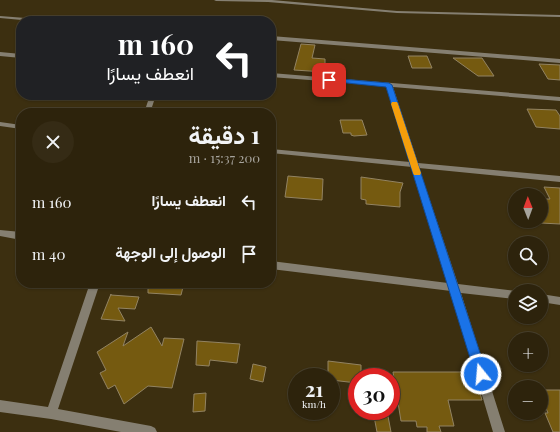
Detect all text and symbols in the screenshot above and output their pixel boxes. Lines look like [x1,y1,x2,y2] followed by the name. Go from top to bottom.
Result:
[118,25,194,62] text: 160 m
[208,32,260,84] icon: left
[106,61,194,85] text: انعطف يسارًا
[312,63,346,97] pin
[318,69,340,91] icon: arrive
[189,118,260,150] text: 1 دقيقة
[32,121,74,163] button: close
[189,149,260,166] text: 200 m · 15:37
[508,188,548,228] north arrow
[508,188,548,420] map controls
[152,190,226,210] text: انعطف يسارًا
[238,191,260,213] icon: left
[32,192,71,212] text: 160 m
[508,236,548,276] button: search
[115,242,226,262] text: الوصول إلى الوجهة
[238,243,260,265] icon: arrive
[32,244,66,264] text: 40 m
[508,284,548,324] button: layers
[508,332,548,372] button: +
[460,353,502,395] position arrow
[348,368,400,420] speed limit sign: 30
[305,375,323,402] text: 21
[508,380,548,420] button: −
[302,397,326,411] text: km/h

